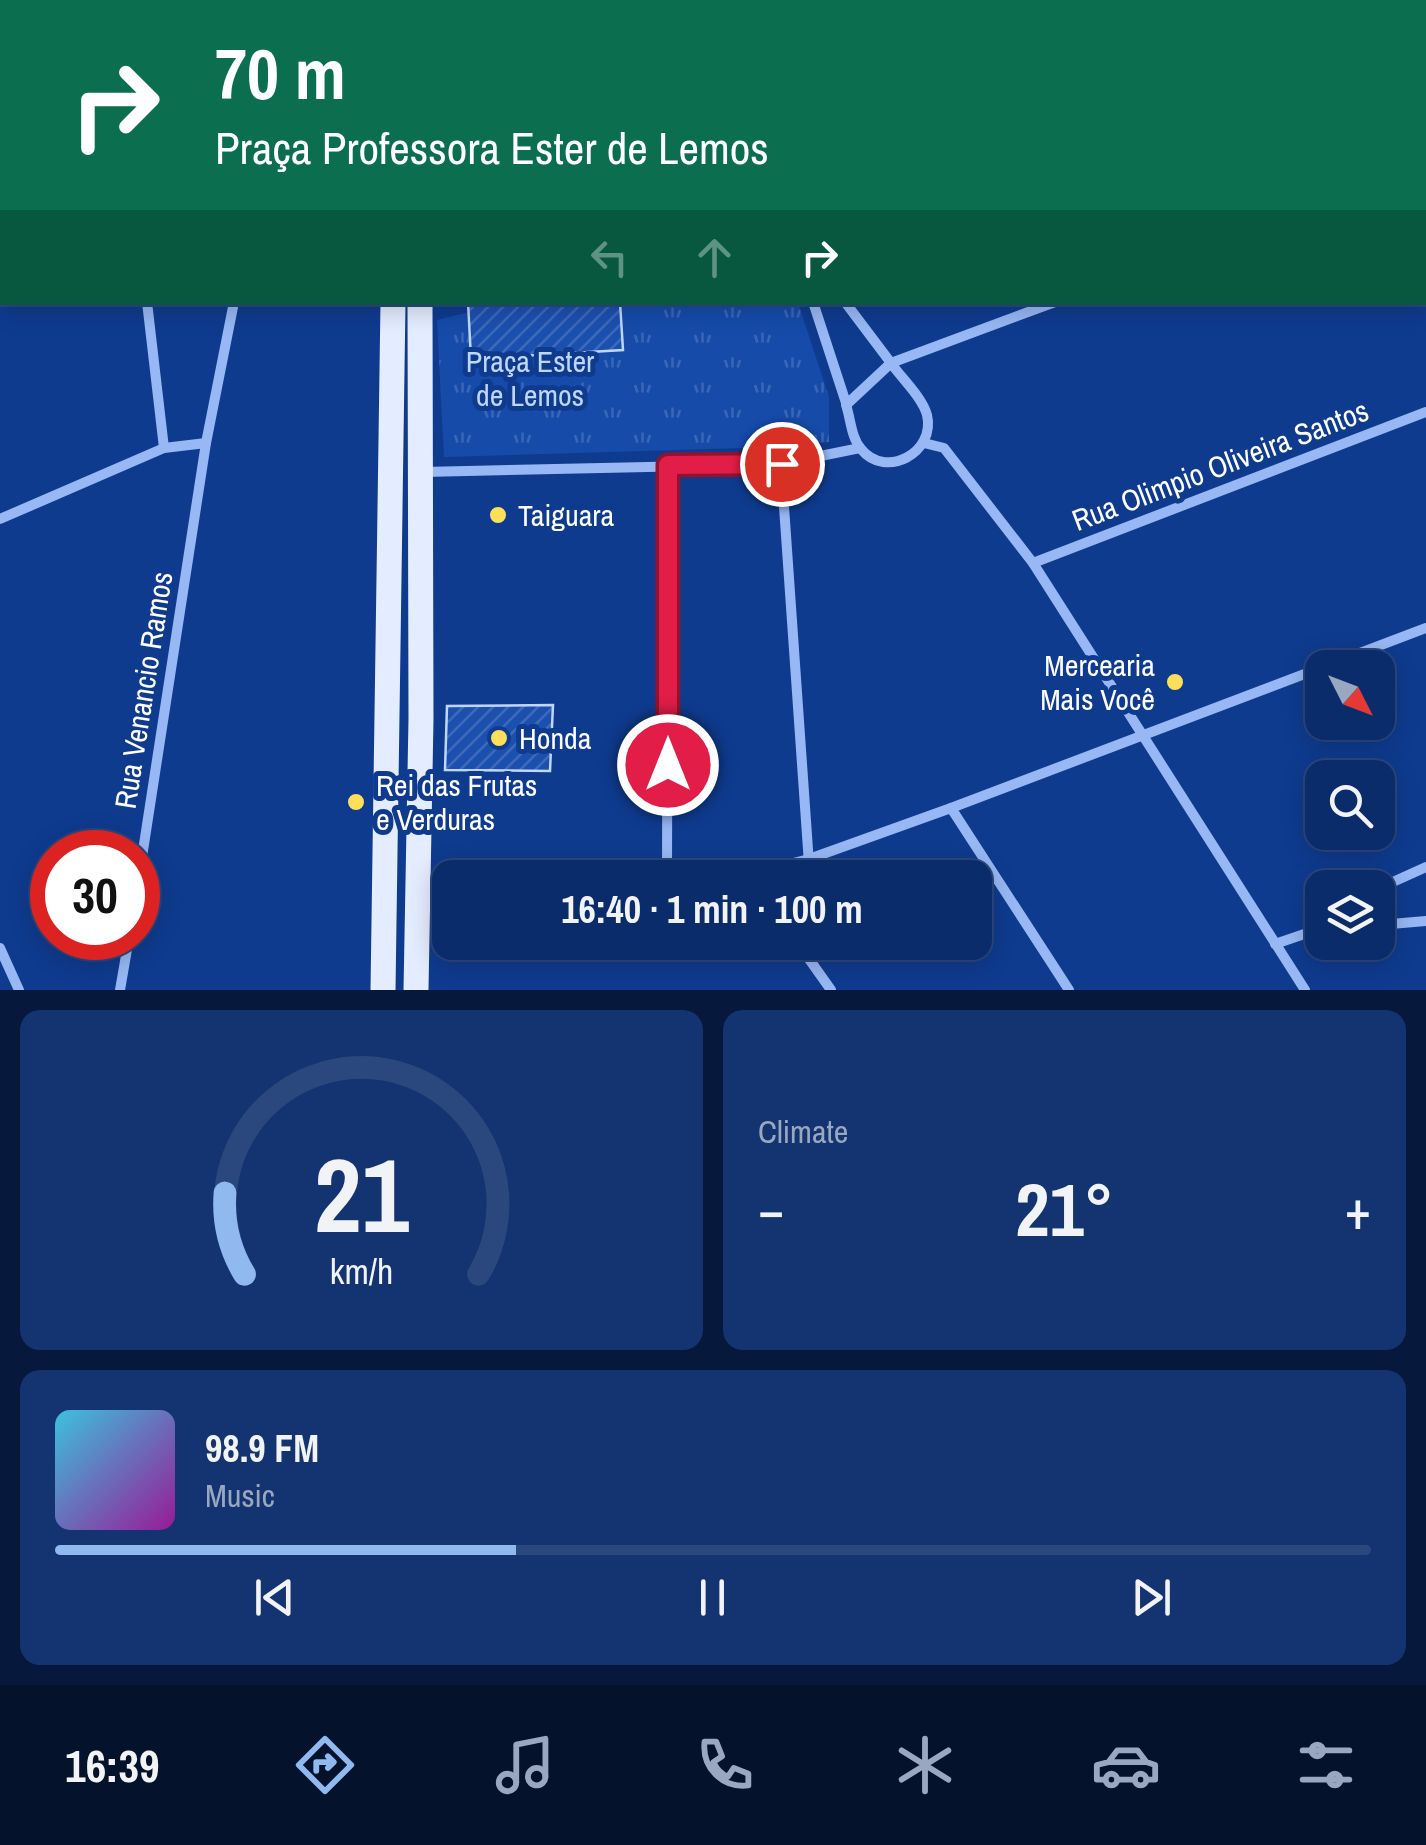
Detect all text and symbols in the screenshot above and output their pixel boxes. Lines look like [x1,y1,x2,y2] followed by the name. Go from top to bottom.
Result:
[215,27,346,121] text: 70 m
[50,40,180,170] icon: right
[215,117,769,178] text: Praça Professora Ester de Lemos
[582,230,637,285] icon: left
[687,230,742,285] icon: ahead
[792,230,847,285] icon: right
[466,341,595,415] park label: Praça Ester de Lemos
[1066,390,1374,540] street label: Rua Olimpio Oliveira Santos
[740,422,825,507] pin
[755,437,810,492] icon: arrive
[518,495,615,535] place label: Taiguara
[487,504,509,526] marker: Taiguara
[105,569,181,811] street label: Rua Venancio Ramos
[1040,645,1155,719] place label: Mercearia Mais Você
[1305,650,1395,740] north arrow
[1305,650,1395,960] map controls
[1164,671,1186,693] marker: Mercearia Mais Você
[616,713,720,817] position arrow
[519,718,592,758] place label: Honda
[488,727,510,749] marker: Honda
[1305,760,1395,850] button: search
[376,765,537,839] place label: Rei das Frutas e Verduras
[345,791,367,813] marker: Rei das Frutas e Verduras
[30,830,160,960] speed limit sign: 30
[1305,870,1395,960] button: layers
[561,884,863,935] text: 16:40 · 1 min · 100 m
[758,1110,848,1153] text: Climate
[314,1124,409,1264] text: 21
[1015,1158,1114,1259] text: 21°
[758,1172,784,1246] text: −
[1345,1172,1371,1246] text: +
[330,1247,393,1295] text: km/h
[205,1423,319,1474] text: 98.9 FM
[205,1474,275,1517] text: Music
[247,1570,302,1625] icon: previous
[685,1570,740,1625] icon: pause
[1124,1570,1179,1625] icon: next
[290,1730,360,1800] icon: directions
[490,1730,560,1800] icon: music
[690,1730,760,1800] icon: phone
[890,1730,960,1800] icon: climate
[1091,1730,1161,1800] icon: car
[1291,1730,1361,1800] icon: filters
[65,1735,159,1796] text: 16:39

